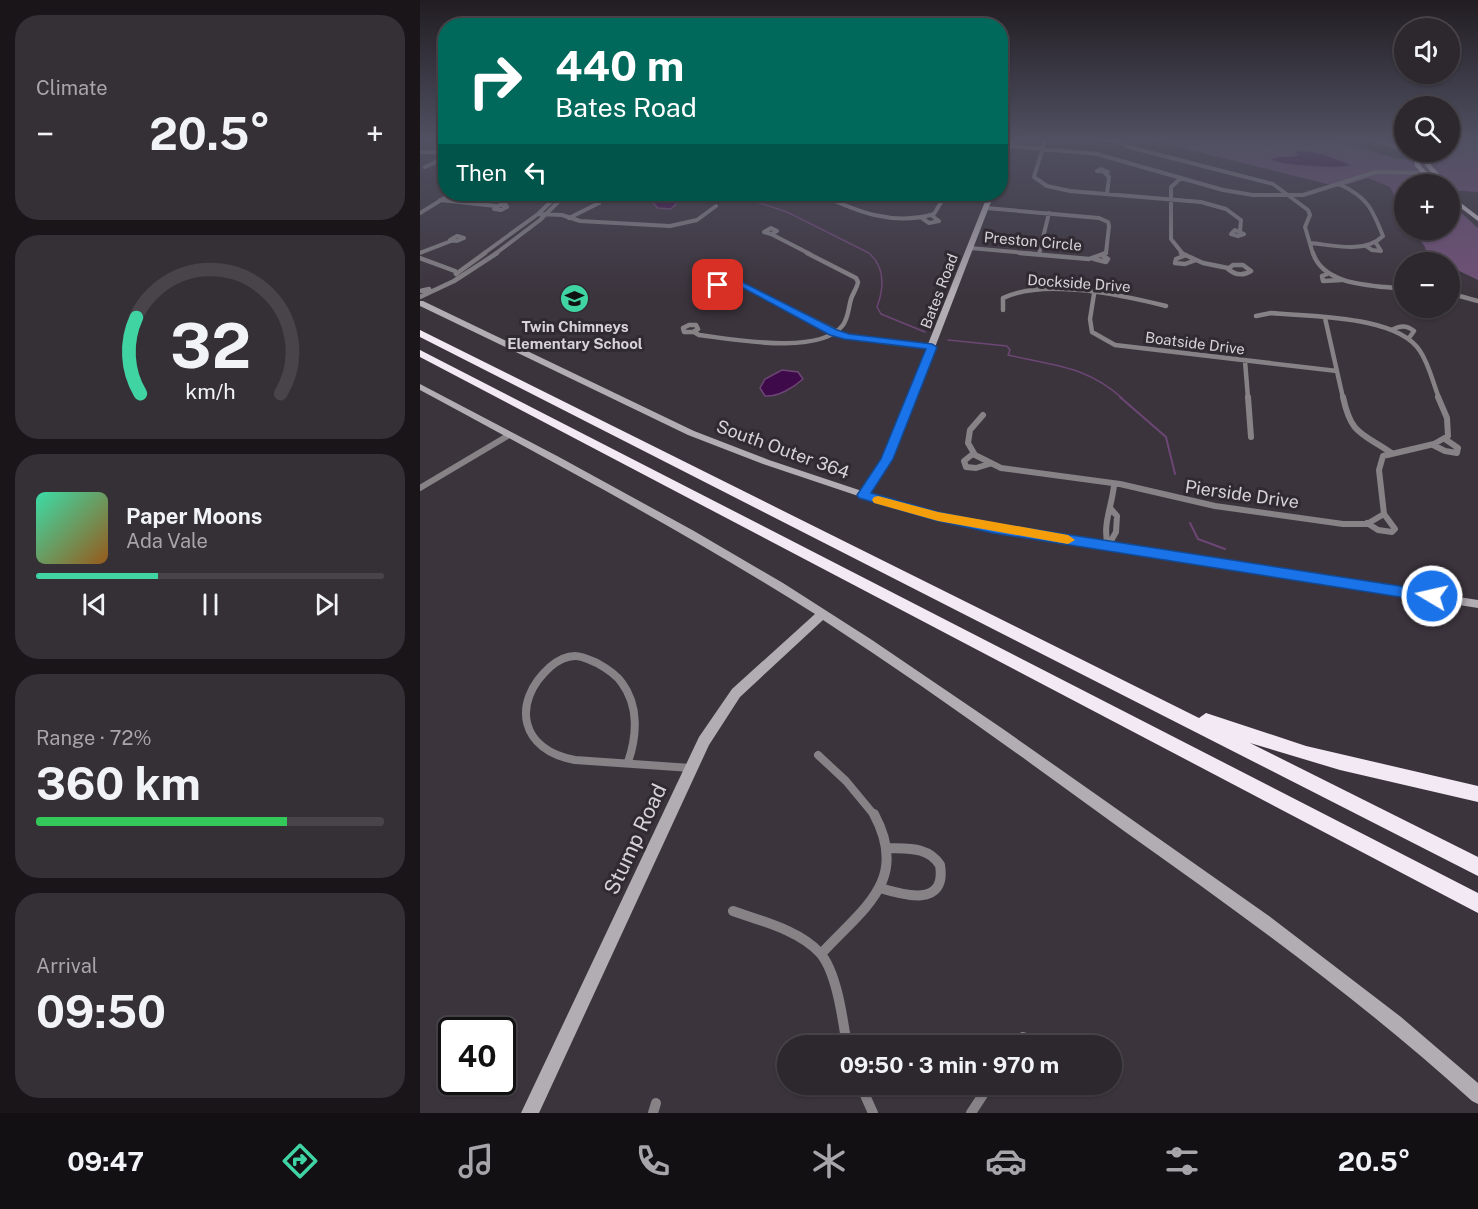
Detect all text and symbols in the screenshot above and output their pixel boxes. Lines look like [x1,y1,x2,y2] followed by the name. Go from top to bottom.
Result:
[1394,18,1460,318] map controls
[1394,18,1460,84] button: sound
[555,41,684,90] text: 440 m
[456,42,534,120] icon: right
[36,76,108,100] text: Climate
[555,91,697,123] text: Bates Road
[1394,96,1460,162] button: search
[149,107,271,160] text: 20.5°
[36,115,54,153] text: −
[366,115,384,153] text: +
[519,156,552,189] icon: left
[456,160,507,186] text: Then
[1394,174,1460,240] button: +
[983,228,1083,254] street label: Preston Circle
[917,251,961,331] street label: Bates Road
[1394,252,1460,318] button: −
[692,259,743,310] pin
[701,268,734,301] icon: arrive
[1027,271,1131,295] street label: Dockside Drive
[559,283,591,315] school or university icon: Twin Chimneys Elementary School
[169,309,251,382] text: 32
[507,318,643,352] place label: Twin Chimneys Elementary School
[1144,328,1246,358] street label: Boatside Drive
[185,379,235,404] text: km/h
[714,415,852,483] street label: South Outer 364
[1184,476,1300,512] street label: Pierside Drive
[126,503,262,529] text: Paper Moons
[126,529,208,553] text: Ada Vale
[1400,564,1464,628] position arrow
[78,588,111,621] icon: previous
[194,588,227,621] icon: pause
[310,588,343,621] icon: next
[36,726,152,750] text: Range · 72%
[36,757,201,810] text: 360 km
[598,780,672,898] street label: Stump Road
[36,954,98,978] text: Arrival
[36,985,166,1038] text: 09:50
[438,1017,516,1095] speed limit sign: 40
[840,1052,1059,1078] text: 09:50 · 3 min · 970 m
[279,1140,321,1182] icon: directions
[455,1140,497,1182] icon: music
[632,1140,674,1182] icon: phone
[808,1140,850,1182] icon: climate
[985,1140,1027,1182] icon: car
[1161,1140,1203,1182] icon: filters
[67,1145,144,1177] text: 09:47
[1338,1145,1411,1177] text: 20.5°

